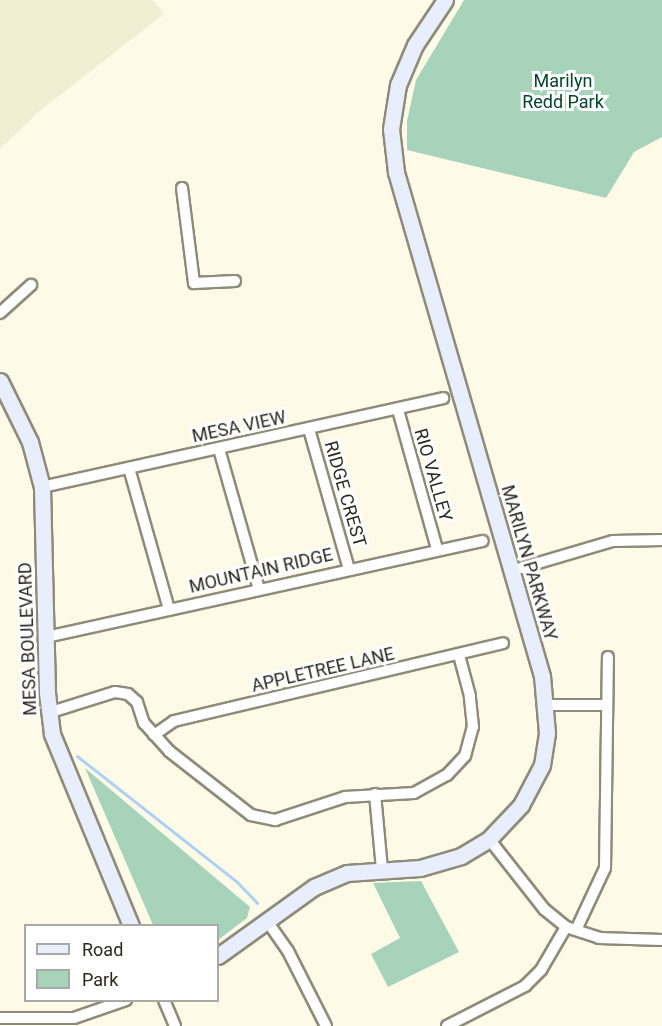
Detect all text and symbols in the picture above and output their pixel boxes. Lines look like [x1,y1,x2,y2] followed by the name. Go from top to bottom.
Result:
[522,71,604,113] park label: Marilyn Redd Park
[190,407,288,447] street label: MESA VIEW
[409,426,457,524] street label: RIO VALLEY
[320,439,370,549] street label: RIDGE CREST
[496,483,562,643] street label: MARILYN PARKWAY
[187,544,335,598] street label: MOUNTAIN RIDGE
[15,562,41,716] street label: MESA BOULEVARD
[249,643,397,697] street label: APPLETREE LANE
[24,924,219,1002] legend
[82,939,123,960] text: Road
[82,969,118,990] text: Park

